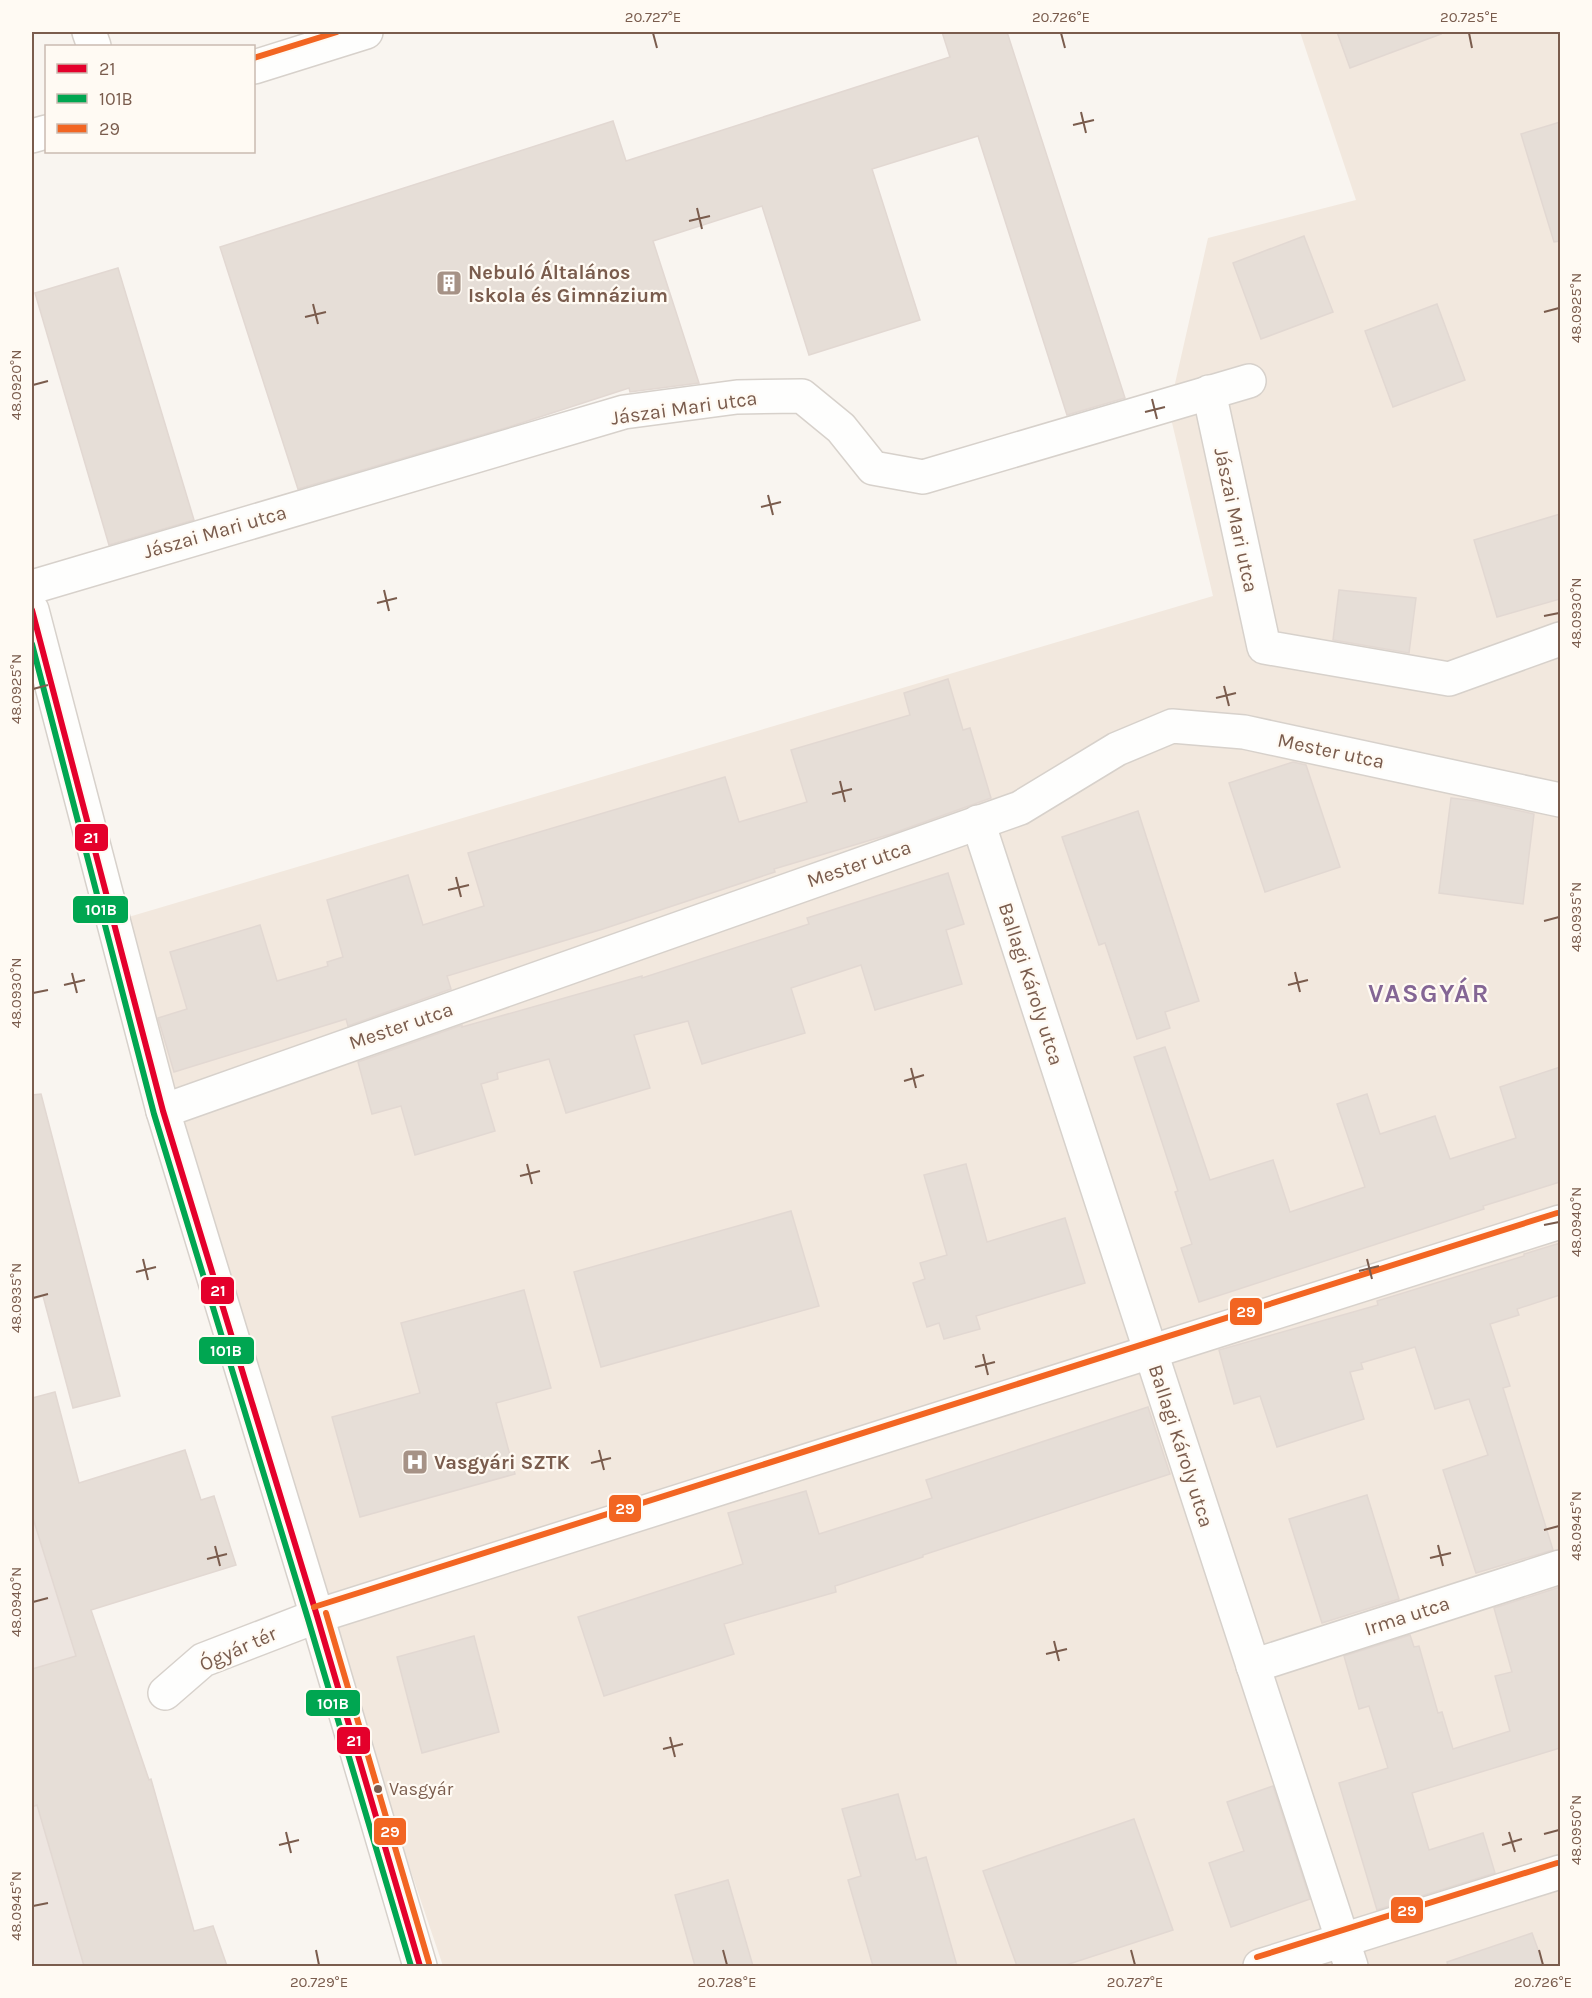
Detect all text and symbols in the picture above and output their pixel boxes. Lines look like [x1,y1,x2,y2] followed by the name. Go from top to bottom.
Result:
[625,8,681,26] text: 20.727°E
[1032,8,1090,26] text: 20.726°E
[1440,8,1498,26] text: 20.725°E
[45,45,255,153] legend
[99,58,115,80] text: 21
[99,88,133,110] text: 101B
[99,118,120,140] text: 29
[468,259,668,307] place label: Nebuló Általános Iskola és Gimnázium
[434,268,464,298] building icon: Nebuló Általános Iskola és Gimnázium
[1567,273,1585,343] text: 48.0925°N
[7,350,25,420] text: 48.0920°N
[609,386,759,430] street label: Jászai Mari utca
[1209,445,1263,595] street label: Jászai Mari utca
[141,501,289,563] street label: Jászai Mari utca
[1567,577,1585,649] text: 48.0930°N
[7,654,25,724] text: 48.0925°N
[1276,728,1386,774] street label: Mester utca
[74,823,109,852] line badge: 21
[83,828,99,847] text: 21
[804,835,914,893] street label: Mester utca
[1567,882,1585,952] text: 48.0935°N
[72,895,129,924] line badge: 101B
[85,900,117,919] text: 101B
[994,900,1068,1068] street label: Ballagi Károly utca
[7,957,25,1029] text: 48.0930°N
[1368,977,1490,1009] district label: VASGYÁR
[346,997,456,1055] street label: Mester utca
[1567,1187,1585,1257] text: 48.0940°N
[7,1263,25,1333] text: 48.0935°N
[200,1276,235,1305] line badge: 21
[210,1281,226,1300] text: 21
[1229,1297,1263,1326] line badge: 29
[1236,1302,1256,1321] text: 29
[198,1336,255,1365] line badge: 101B
[210,1341,242,1360] text: 101B
[1144,1362,1218,1530] street label: Ballagi Károly utca
[400,1447,430,1477] hospital icon: Vasgyári SZTK
[434,1451,570,1474] place label: Vasgyári SZTK
[1567,1491,1585,1561] text: 48.0945°N
[608,1494,642,1523] line badge: 29
[615,1499,635,1518] text: 29
[7,1567,25,1637] text: 48.0940°N
[1361,1591,1453,1641] street label: Irma utca
[196,1621,281,1676] street label: Ógyár tér
[305,1689,361,1717] line badge: 101B
[317,1694,349,1713] text: 101B
[336,1726,371,1755] line badge: 21
[346,1731,362,1750] text: 21
[389,1778,454,1800] place label: Vasgyár
[372,1783,384,1795] marker: Vasgyár
[1567,1795,1585,1865] text: 48.0950°N
[373,1817,407,1846] line badge: 29
[380,1822,400,1841] text: 29
[7,1871,25,1941] text: 48.0945°N
[1390,1896,1424,1924] line badge: 29
[1397,1901,1417,1920] text: 29
[290,1973,348,1991] text: 20.729°E
[698,1973,756,1991] text: 20.728°E
[1107,1973,1163,1991] text: 20.727°E
[1514,1973,1572,1991] text: 20.726°E

